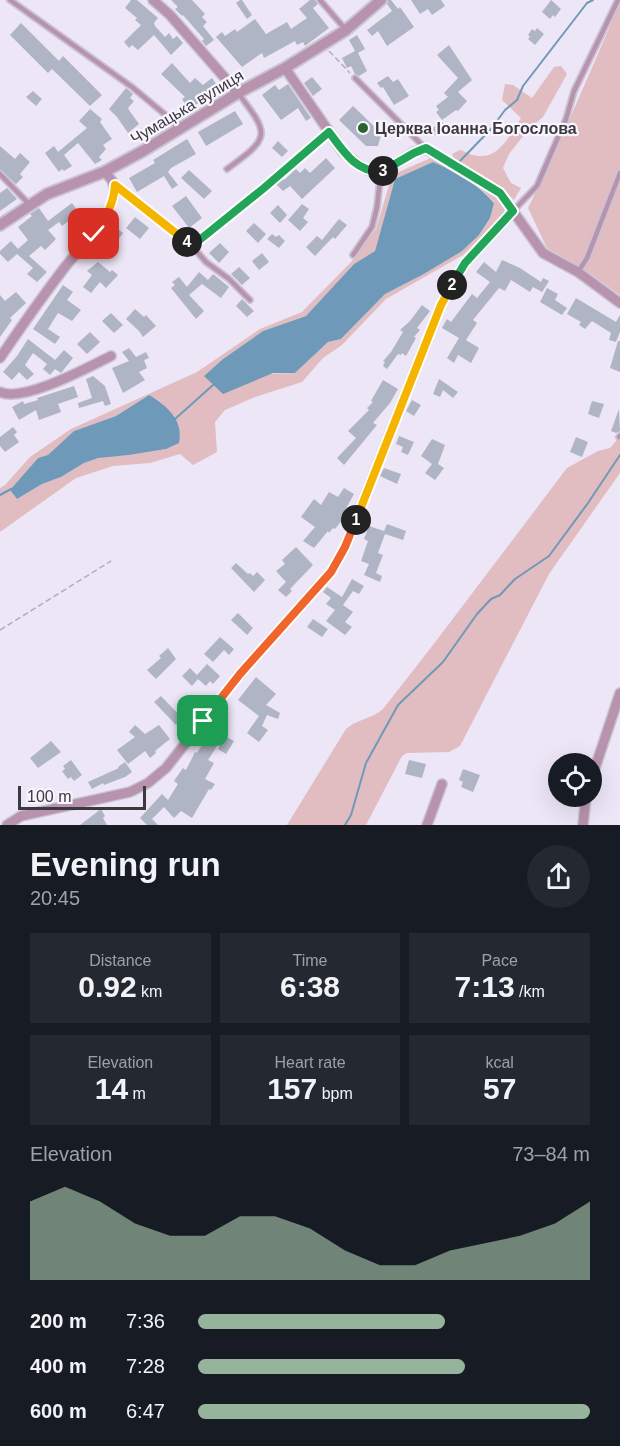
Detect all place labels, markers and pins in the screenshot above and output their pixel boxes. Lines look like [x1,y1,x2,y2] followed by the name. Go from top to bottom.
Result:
[375,120,577,137] place label: Церква Іоанна Богослова
[356,121,370,135] marker: Церква Іоанна Богослова
[368,156,398,186] pin: 3
[68,208,119,259] pin
[172,227,202,257] pin: 4
[437,270,467,300] pin: 2
[341,505,371,535] pin: 1
[177,695,228,746] pin

